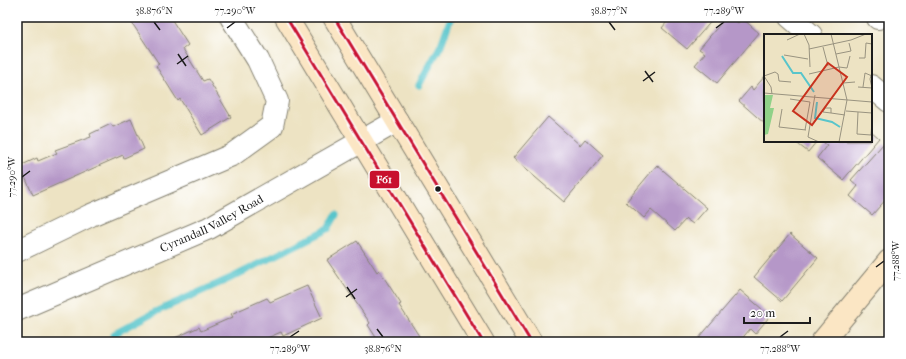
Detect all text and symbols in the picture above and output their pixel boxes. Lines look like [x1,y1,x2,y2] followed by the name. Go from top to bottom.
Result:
[135,5,173,17] text: 38.876°N
[215,5,257,17] text: 77.290°W
[591,5,628,17] text: 38.877°N
[704,5,745,17] text: 77.289°W
[764,34,872,142] inset map
[6,155,18,197] text: 77.290°W
[369,170,400,189] line badge: F61
[375,173,392,186] text: F61
[433,184,443,194] unlabelled marker
[158,191,266,255] street label: Cyrandall Valley Road
[890,240,902,281] text: 77.288°W
[744,299,810,325] scale bar
[750,306,775,320] text: 20 m
[270,343,311,355] text: 77.289°W
[364,343,402,355] text: 38.876°N
[760,343,801,355] text: 77.288°W

